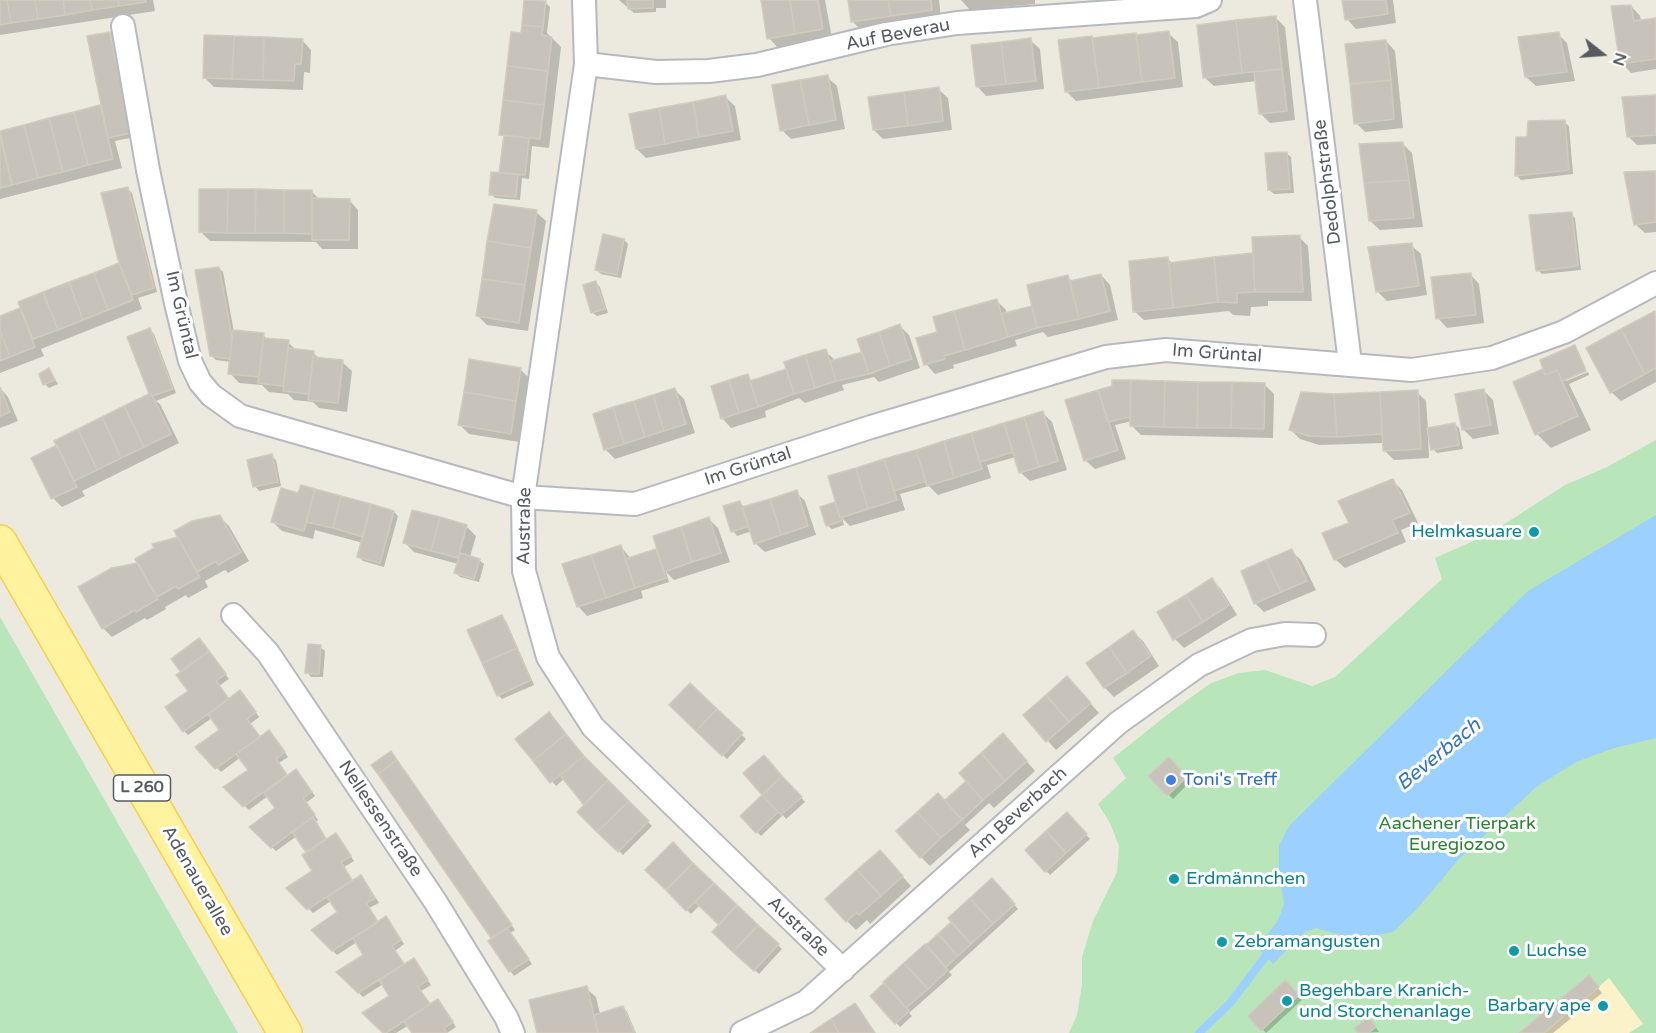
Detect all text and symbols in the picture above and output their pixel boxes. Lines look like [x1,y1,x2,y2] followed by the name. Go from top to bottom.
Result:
[844,14,952,56] street label: Auf Beverau
[1572,24,1632,84] north arrow
[1608,50,1631,68] text: N
[1310,118,1346,246] street label: Dedolphstraße
[160,269,202,361] street label: Im Grüntal
[1171,340,1263,368] street label: Im Grüntal
[702,443,794,491] street label: Im Grüntal
[514,487,536,565] street label: Austraße
[1411,521,1522,543] place label: Helmkasuare
[1527,525,1541,539] marker: Helmkasuare
[1392,714,1486,796] water label: Beverbach
[333,757,427,881] street label: Nellessenstraße
[964,763,1072,863] street label: Am Beverbach
[1183,769,1277,791] place label: Toni's Treff
[1164,773,1178,787] marker: Toni's Treff
[114,775,170,801] road number: L 260
[1378,813,1536,856] park label: Aachener Tierpark Euregiozoo
[157,822,237,940] street label: Adenauerallee
[1186,868,1306,890] place label: Erdmännchen
[1167,872,1181,886] marker: Erdmännchen
[763,892,833,962] street label: Austraße
[1234,931,1380,953] place label: Zebramangusten
[1215,935,1229,949] marker: Zebramangusten
[1526,940,1587,962] place label: Luchse
[1507,944,1521,958] marker: Luchse
[1299,980,1471,1022] place label: Begehbare Kranich- und Storchenanlage
[1280,994,1294,1008] marker: Begehbare Kranich- und Storchenanlage
[1487,995,1591,1017] place label: Barbary ape
[1596,999,1610,1013] marker: Barbary ape

